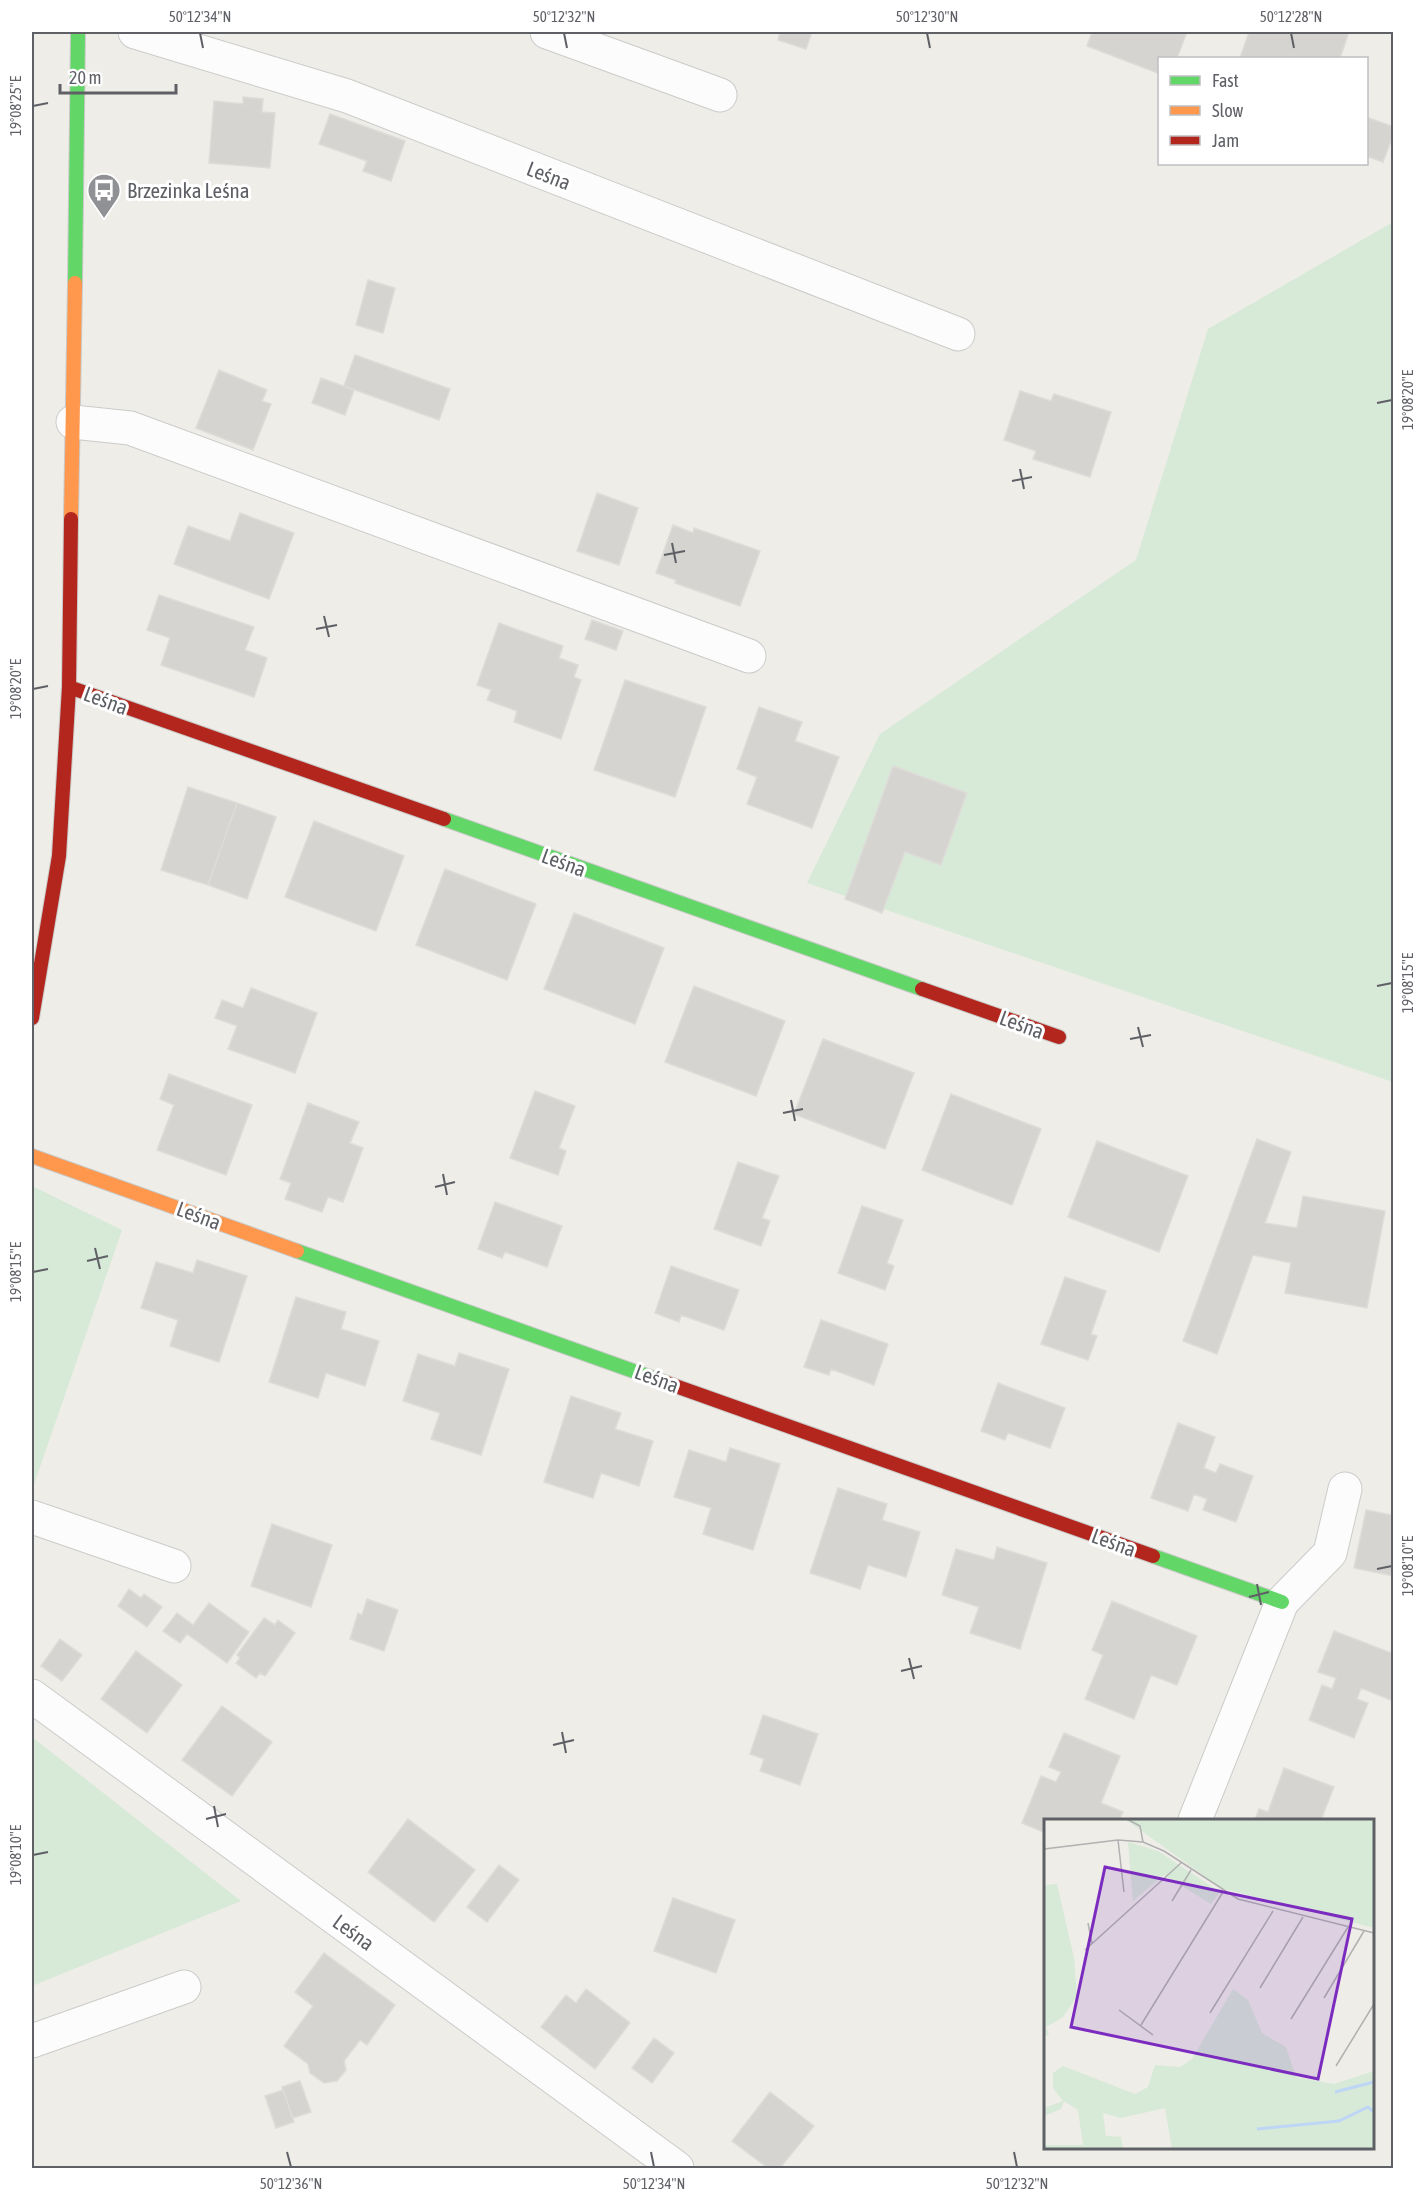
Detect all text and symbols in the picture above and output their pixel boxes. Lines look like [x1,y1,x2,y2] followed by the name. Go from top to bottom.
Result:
[169,8,231,25] text: 50°12'34"N
[533,8,595,25] text: 50°12'32"N
[896,8,958,25] text: 50°12'30"N
[1260,8,1322,25] text: 50°12'28"N
[60,57,176,95] scale bar
[1158,57,1368,165] legend
[69,67,101,88] text: 20 m
[1212,70,1239,91] text: Fast
[7,75,24,136] text: 19°08'25"E
[1212,100,1243,121] text: Slow
[1212,130,1239,151] text: Jam
[524,156,574,194] street label: Leśna
[86,172,122,219] bus stop icon: Brzezinka Leśna
[127,178,250,202] place label: Brzezinka Leśna
[1399,369,1416,430] text: 19°08'20"E
[7,658,24,719] text: 19°08'20"E
[81,681,131,719] street label: Leśna
[539,843,589,881] street label: Leśna
[1399,952,1416,1013] text: 19°08'15"E
[997,1005,1047,1043] street label: Leśna
[174,1196,224,1234] street label: Leśna
[7,1241,24,1302] text: 19°08'15"E
[632,1359,682,1397] street label: Leśna
[1089,1523,1139,1561] street label: Leśna
[1399,1535,1416,1596] text: 19°08'10"E
[1044,1819,1374,2149] inset map
[7,1824,24,1885] text: 19°08'10"E
[329,1909,379,1955] street label: Leśna
[260,2175,322,2192] text: 50°12'36"N
[623,2175,685,2192] text: 50°12'34"N
[986,2175,1048,2192] text: 50°12'32"N

